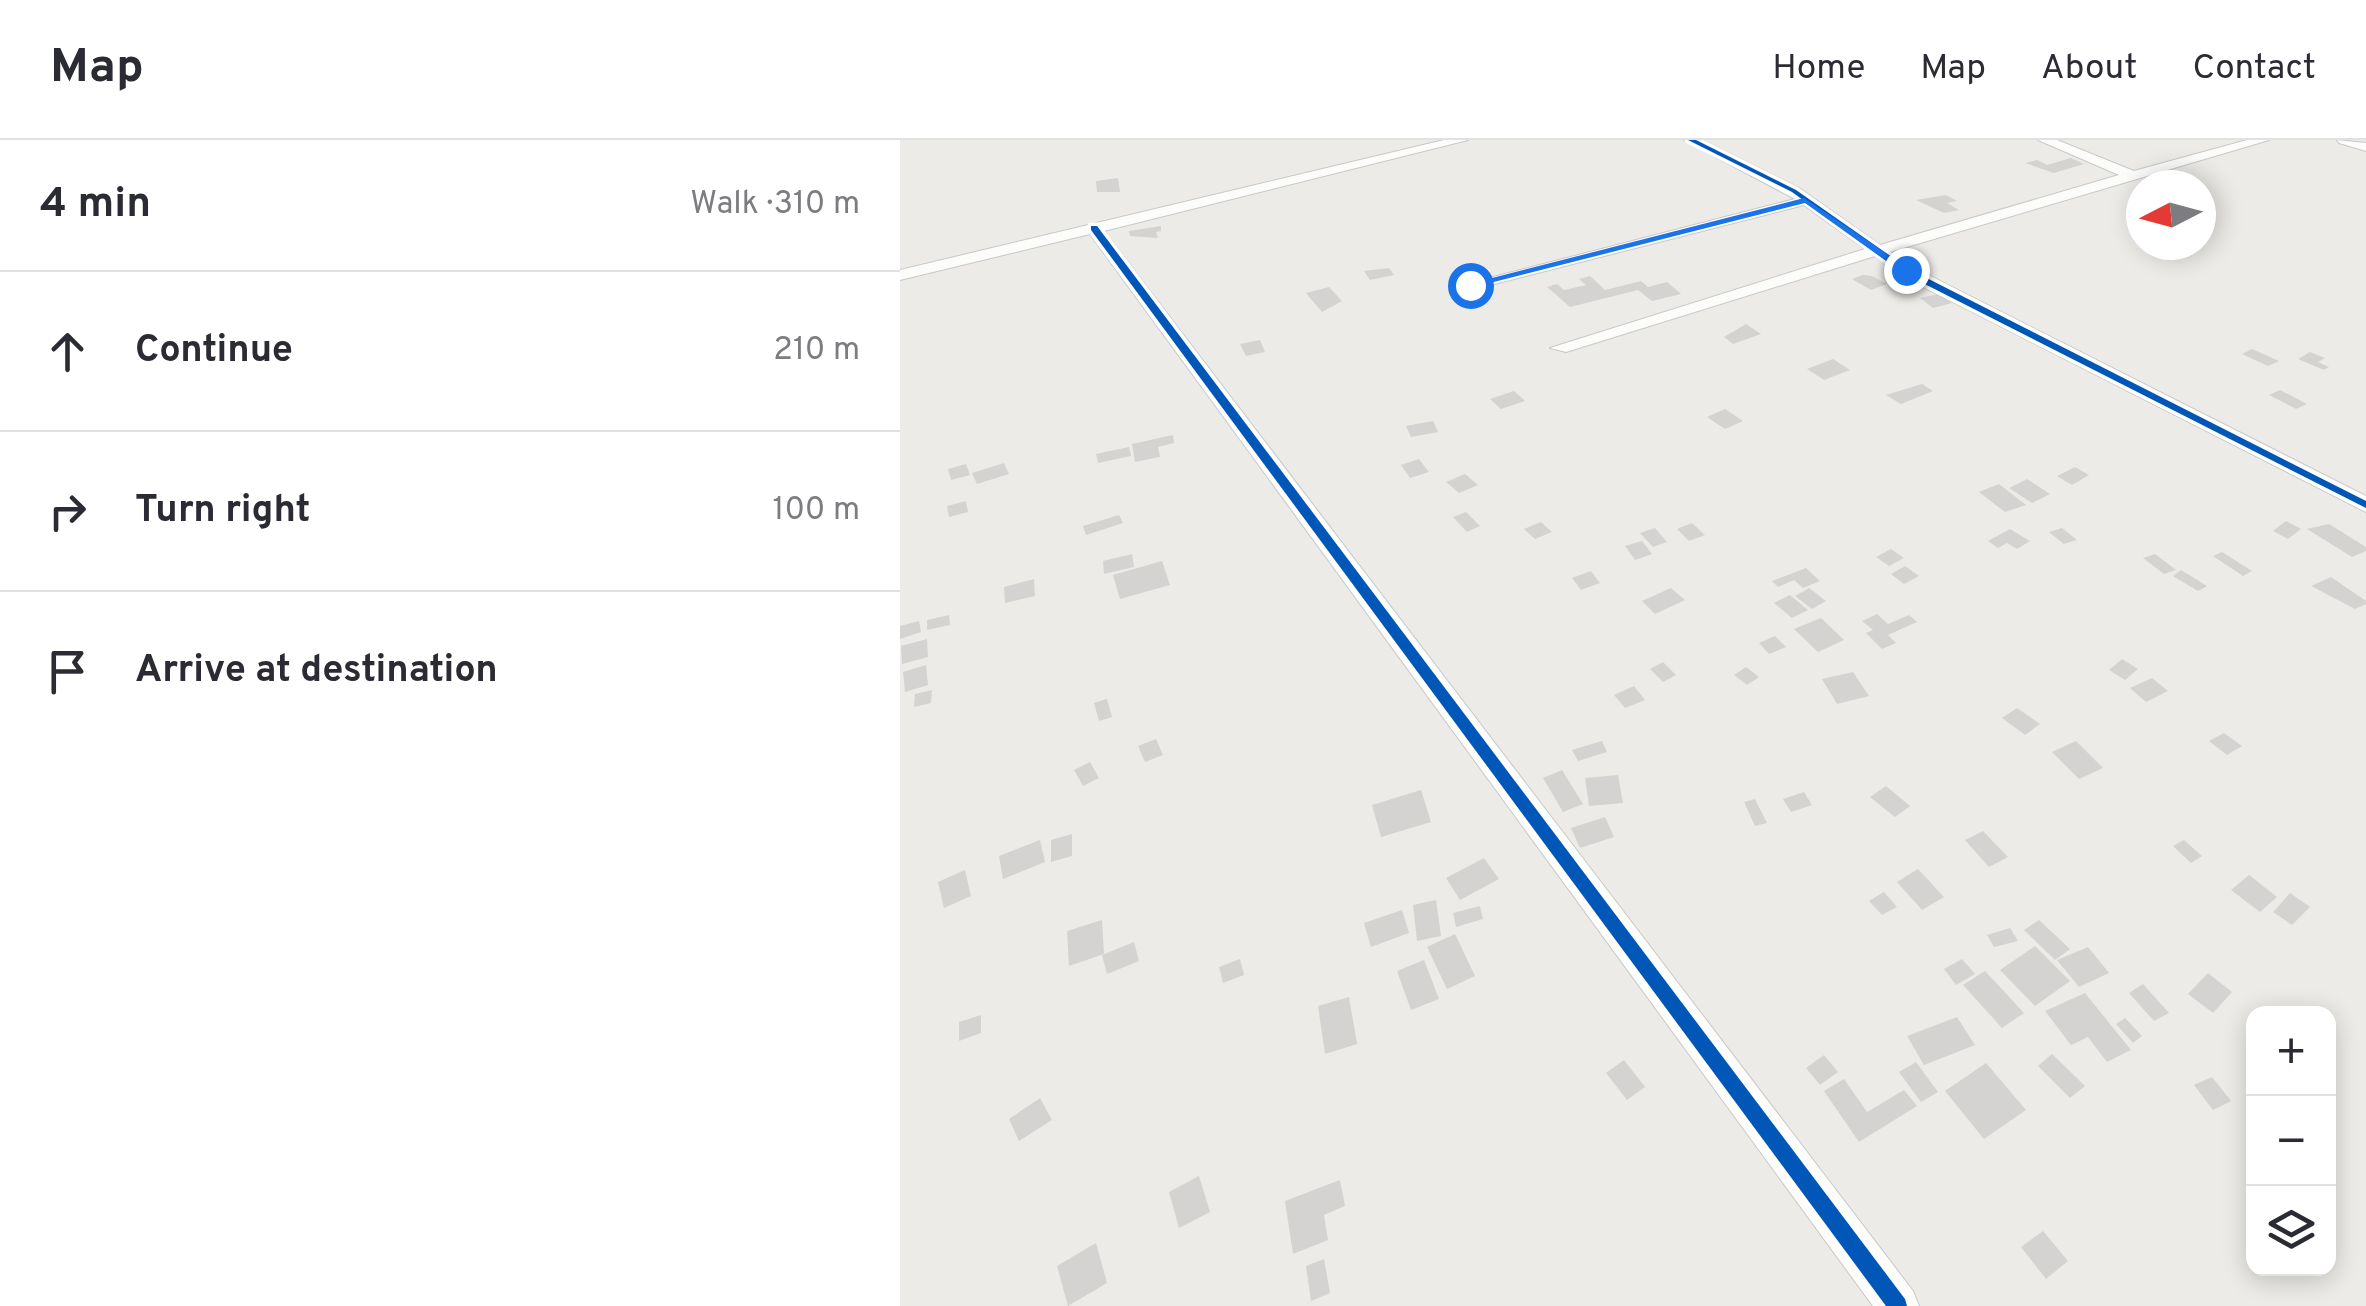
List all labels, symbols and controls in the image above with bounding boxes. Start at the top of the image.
text: Map [50,39,144,99]
text: Home [1772,47,1865,91]
text: Map [1920,47,1986,91]
text: About [2041,47,2137,91]
text: Contact [2192,47,2316,91]
north arrow [2126,170,2216,260]
text: 4 min [40,179,151,232]
text: Walk · 310 m [690,185,860,225]
route end [1884,248,1930,294]
route start [1448,263,1494,309]
icon: ahead [40,324,95,379]
text: Continue [135,327,293,376]
text: 210 m [773,331,860,371]
icon: right [40,484,95,539]
text: Turn right [135,487,310,536]
text: 100 m [773,491,860,531]
icon: arrive [40,644,95,699]
text: Arrive at destination [135,647,498,696]
map controls [2246,1006,2336,1276]
button: + [2246,1006,2336,1096]
button: − [2246,1096,2336,1186]
button: layers [2246,1186,2336,1276]

